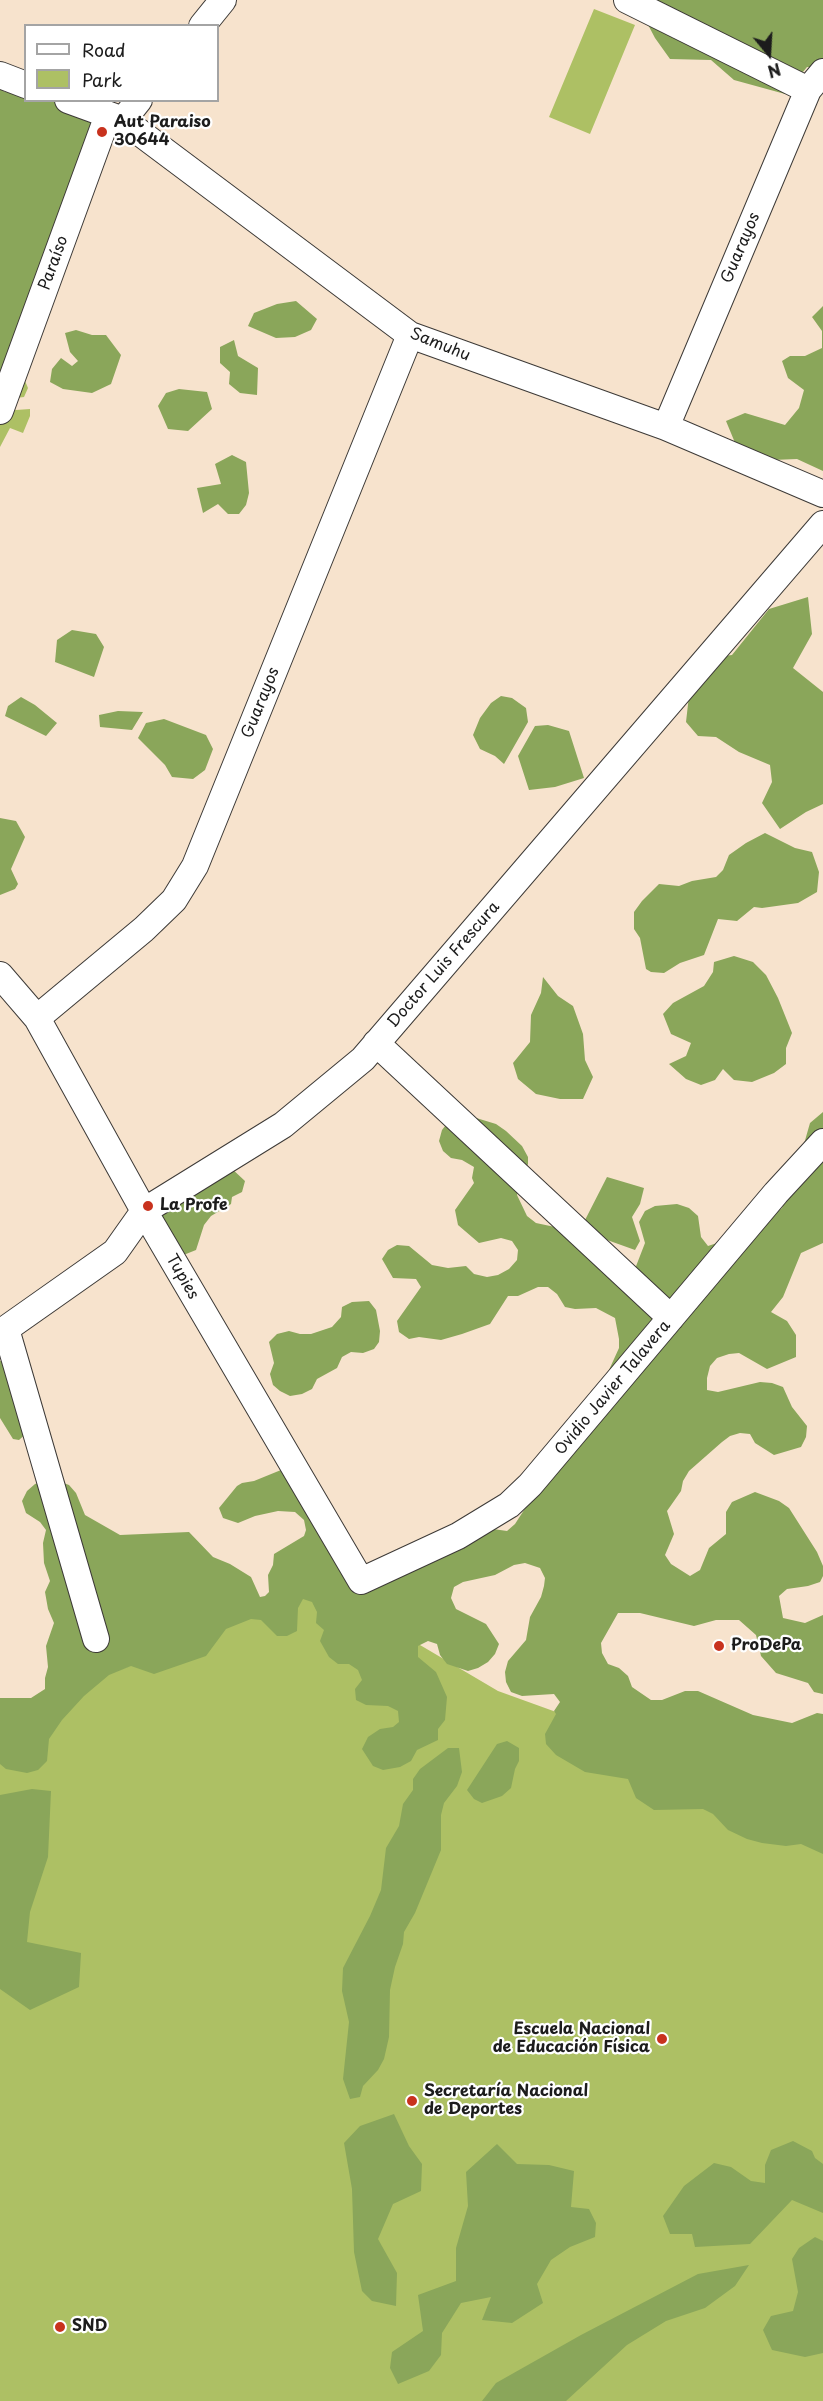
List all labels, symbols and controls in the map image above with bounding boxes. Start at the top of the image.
legend [24,24,219,102]
north arrow [739,24,799,84]
text: Road [82,36,126,63]
text: N [765,58,784,84]
text: Park [82,66,122,93]
place label: Aut Paraiso 30644 [114,113,211,151]
marker: Aut Paraiso 30644 [95,125,109,139]
street label: Guarayos [718,210,764,286]
street label: Paraíso [35,233,73,293]
street label: Samuhu [407,324,473,366]
street label: Guarayos [238,665,284,741]
street label: Doctor Luis Frescura [384,898,504,1032]
place label: La Profe [160,1196,228,1216]
marker: La Profe [141,1199,155,1213]
street label: Tupies [161,1251,203,1303]
street label: Ovidio Javier Talavera [551,1317,675,1459]
place label: ProDePa [731,1636,802,1656]
marker: ProDePa [712,1639,726,1653]
place label: Escuela Nacional de Educación Física [493,2020,650,2058]
marker: Escuela Nacional de Educación Física [655,2032,669,2046]
place label: Secretaría Nacional de Deportes [424,2082,588,2120]
marker: Secretaría Nacional de Deportes [405,2094,419,2108]
place label: SND [72,2317,107,2337]
marker: SND [53,2320,67,2334]

